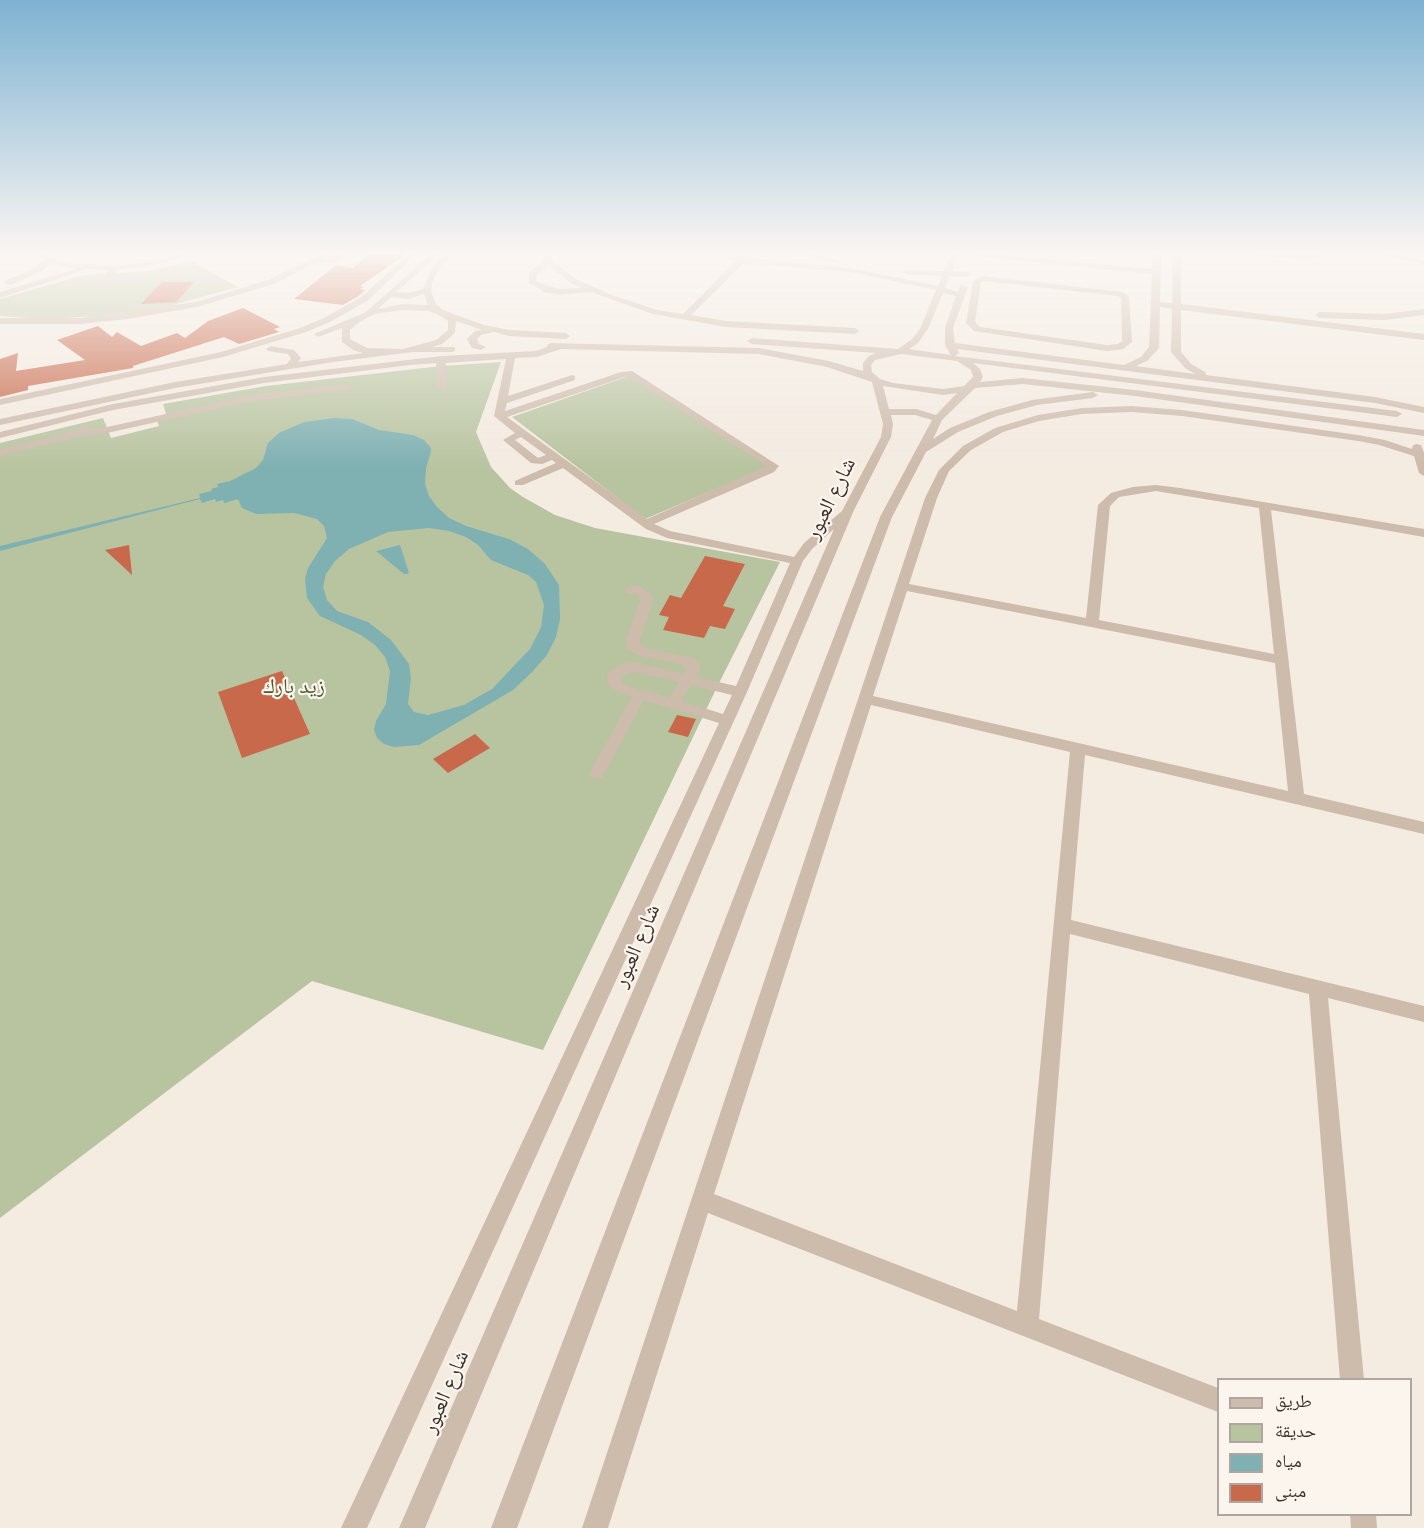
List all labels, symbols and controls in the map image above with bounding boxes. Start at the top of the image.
street label: شارع العبور [800,454,862,544]
park label: زيد بارك [263,674,325,700]
street label: شارع العبور [608,901,666,991]
street label: شارع العبور [417,1347,475,1437]
legend [1217,1378,1412,1516]
text: طريق [1275,1390,1312,1412]
text: حديقة [1275,1420,1316,1442]
text: مياه [1275,1450,1302,1472]
text: مبنى [1275,1480,1306,1502]

